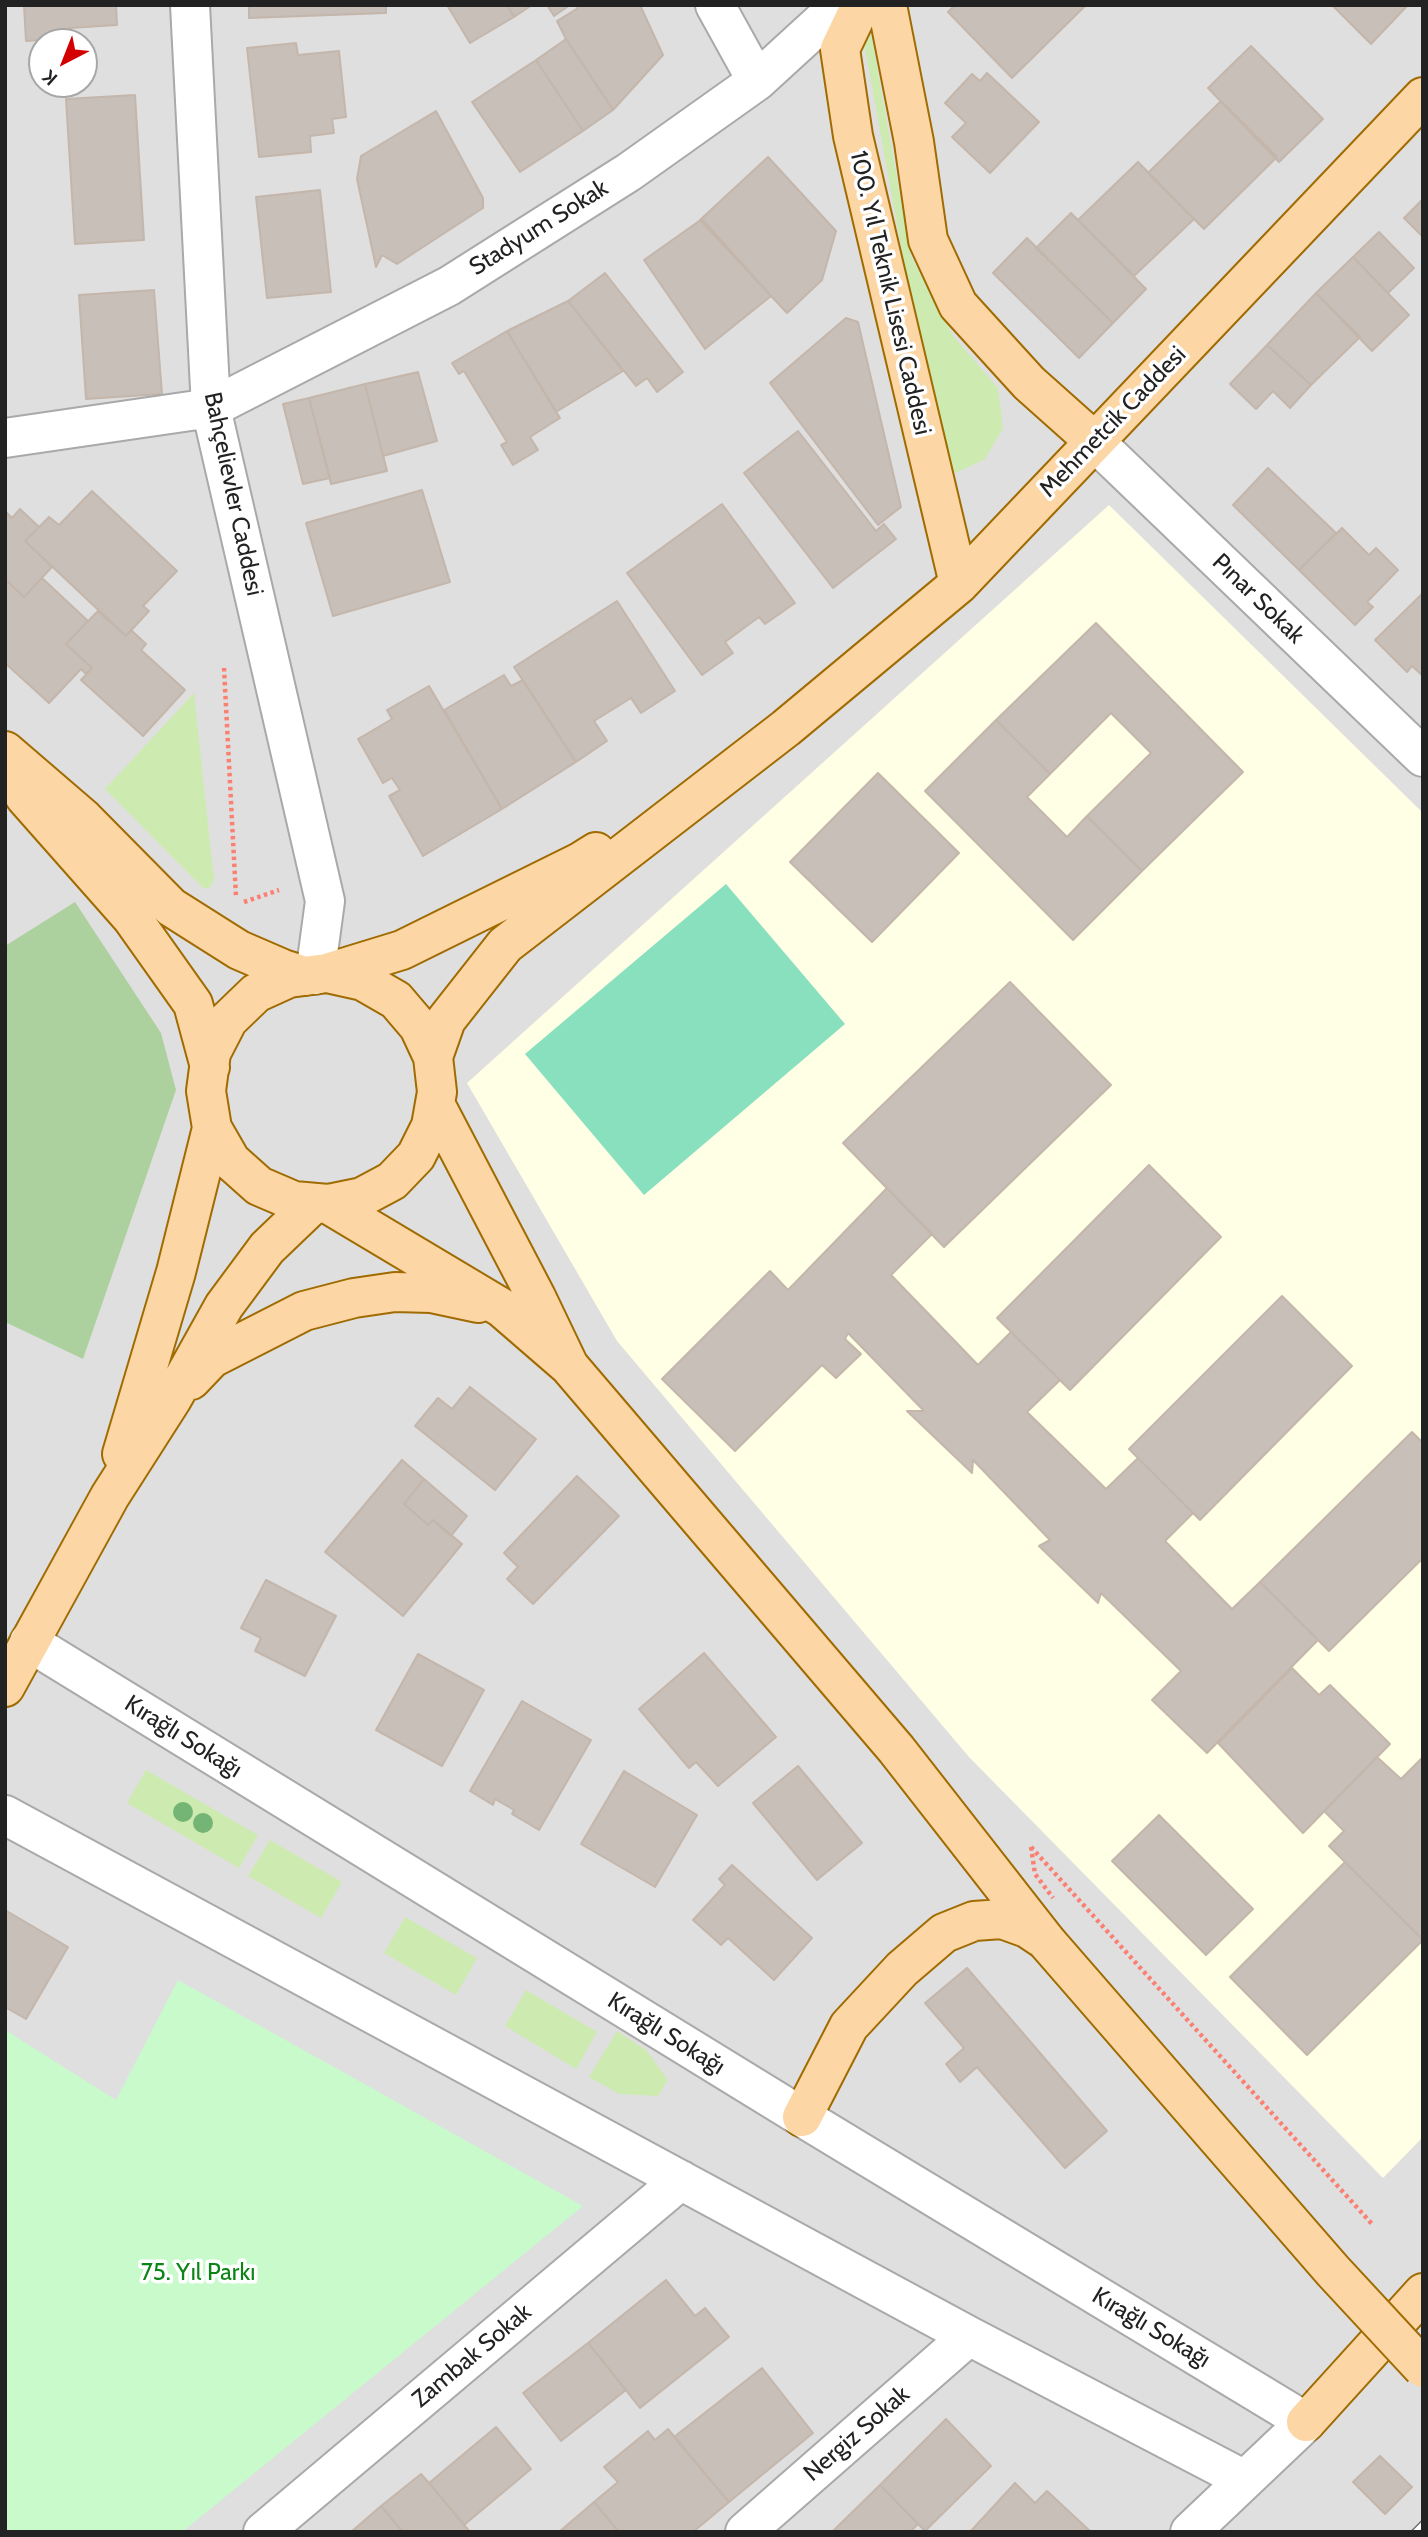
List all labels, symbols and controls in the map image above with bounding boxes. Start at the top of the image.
north arrow [28,28,98,98]
text: K [38,65,62,90]
street label: 100. Yıl Teknik Lisesi Caddesi [843,148,937,438]
street label: Stadyum Sokak [464,174,614,282]
street label: Mehmetcik Caddesi [1034,341,1192,503]
street label: Bahçelievler Caddesi [197,389,269,599]
street label: Pınar Sokak [1206,548,1310,650]
street label: Kırağlı Sokağı [119,1690,247,1784]
street label: Kırağlı Sokağı [602,1987,730,2081]
park label: 75. Yıl Parkı [141,2259,255,2287]
street label: Kırağlı Sokağı [1087,2281,1215,2375]
street label: Zambak Sokak [407,2298,537,2414]
street label: Nergiz Sokak [798,2380,916,2488]

